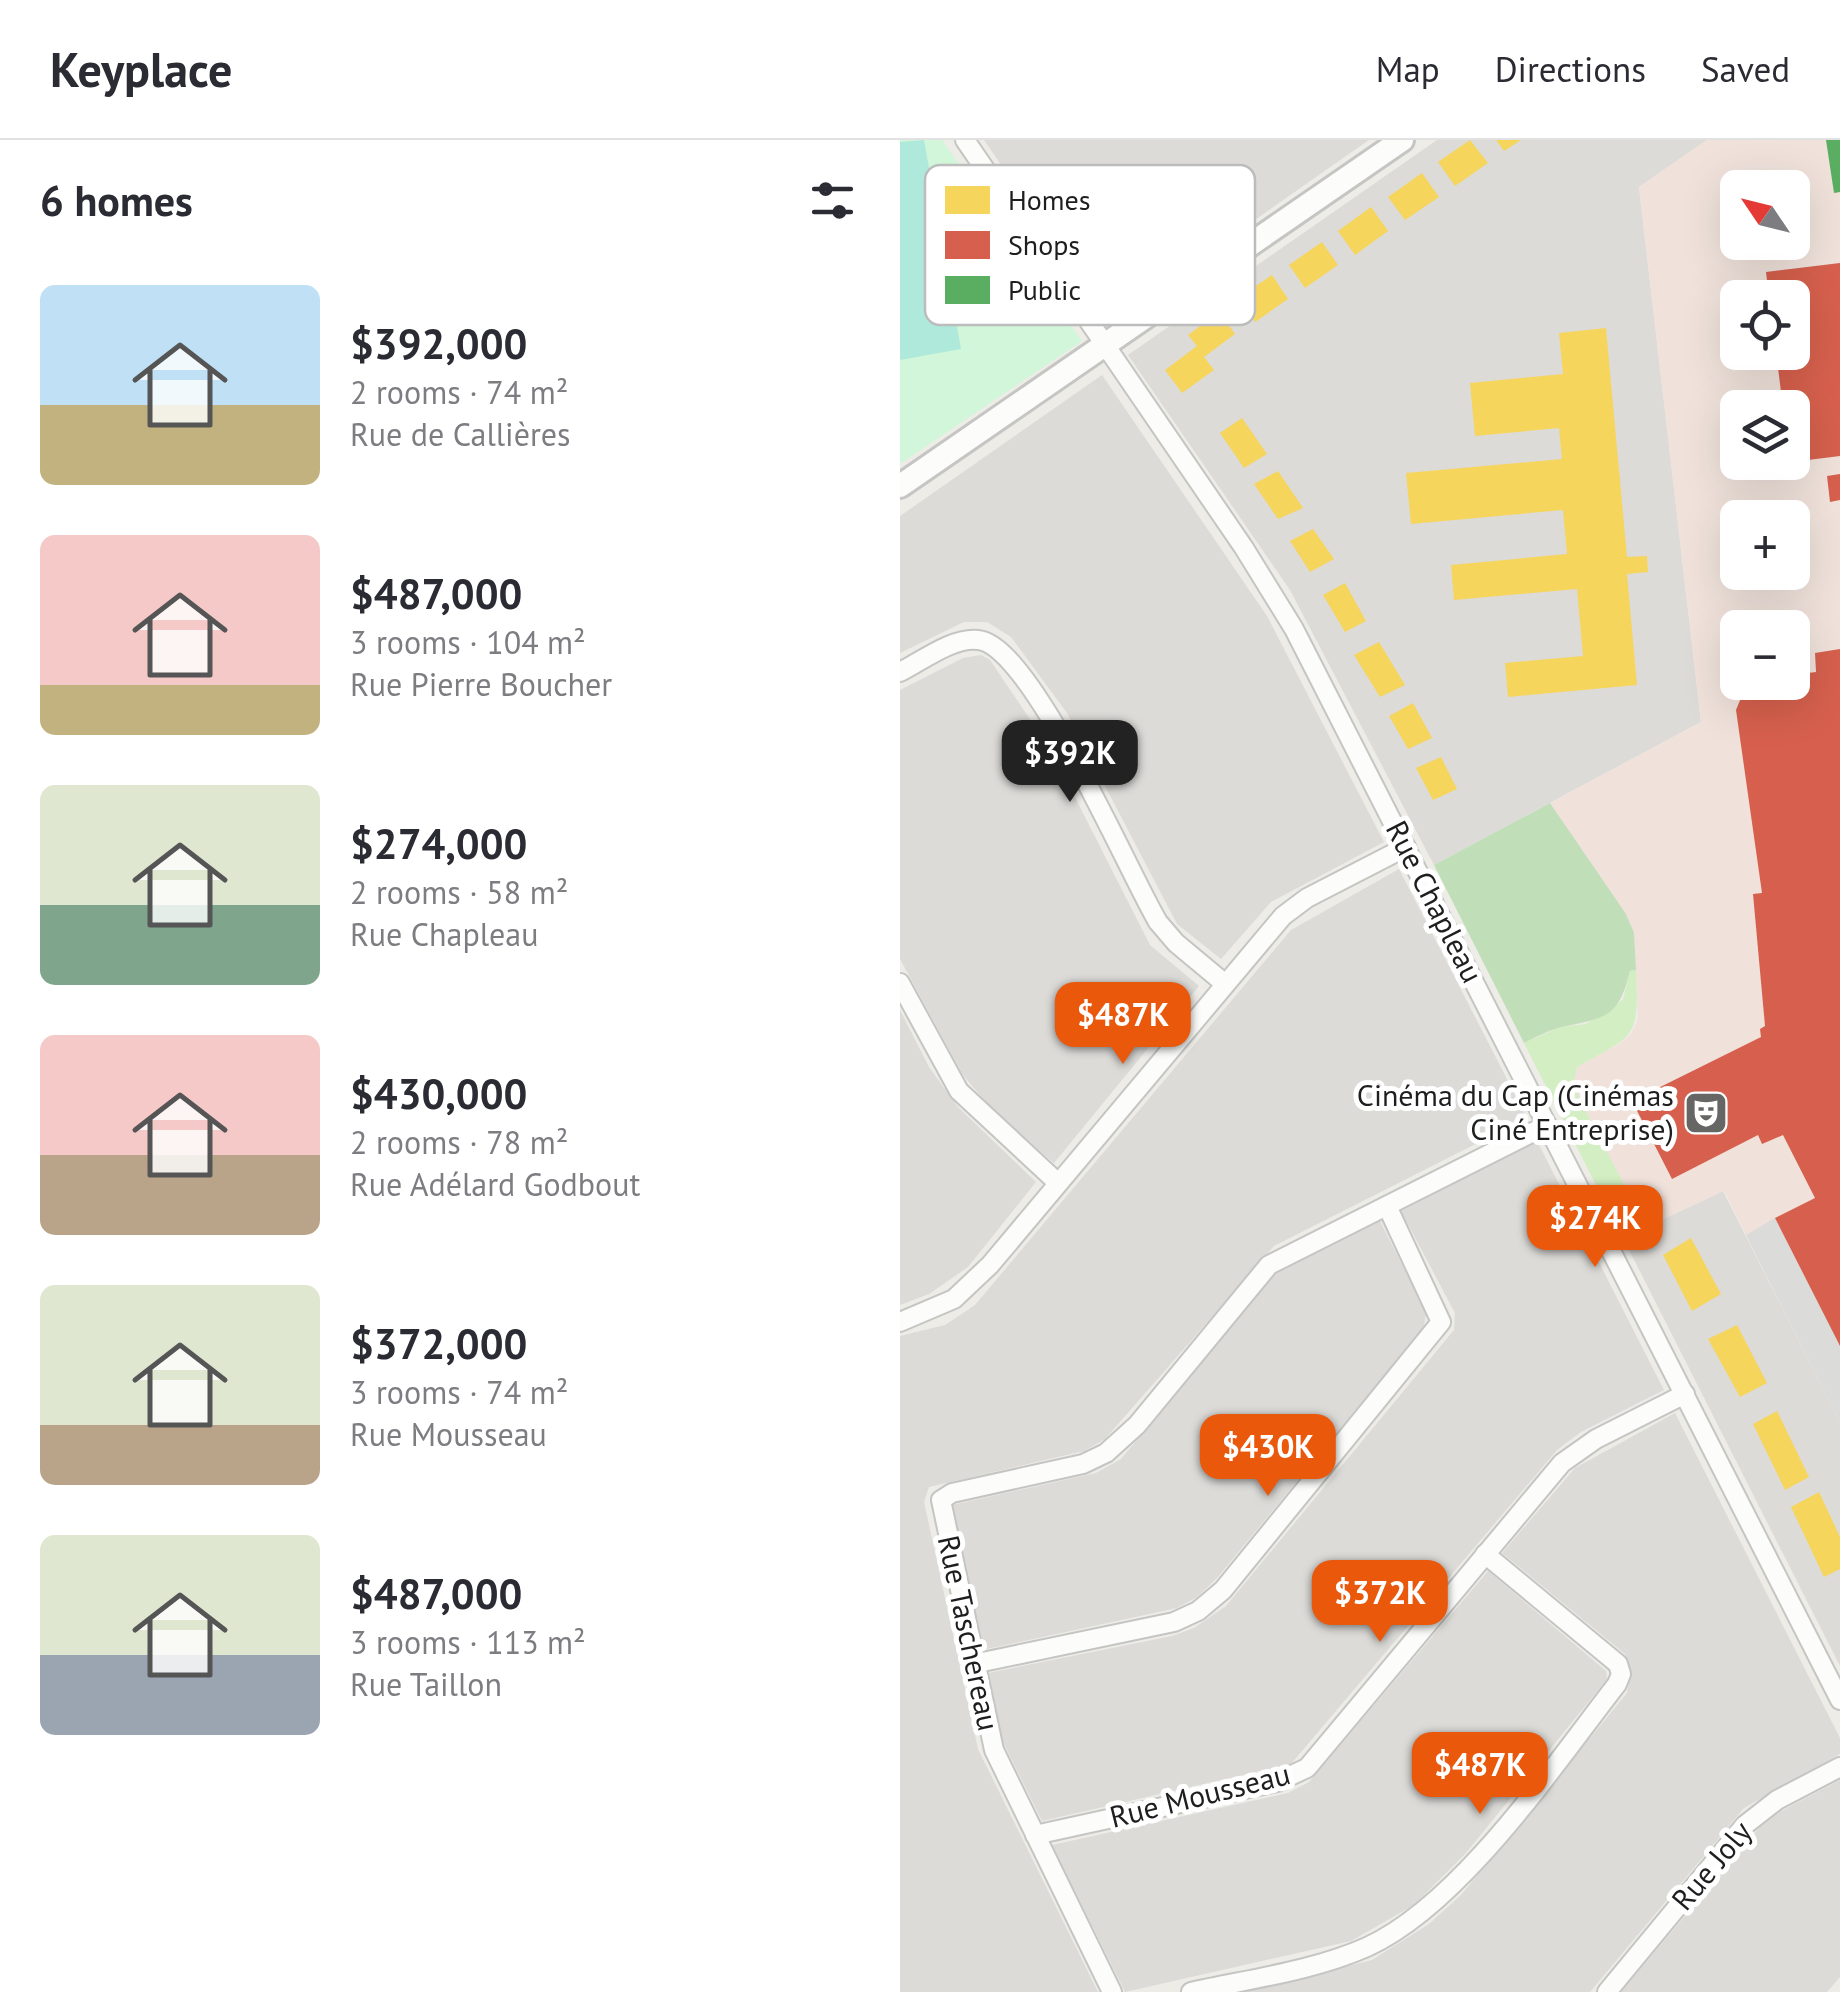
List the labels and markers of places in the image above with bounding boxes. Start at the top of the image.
pin: $392K [1000,720,1140,805]
pin: $487K [1053,982,1193,1067]
place label: Cinéma du Cap (Cinémas Ciné Entreprise) [1357,1075,1674,1148]
theatre icon: Cinéma du Cap (Cinémas Ciné Entreprise) [1683,1090,1729,1136]
pin: $274K [1525,1185,1665,1270]
pin: $430K [1198,1414,1338,1499]
pin: $372K [1310,1560,1450,1645]
pin: $487K [1410,1732,1550,1817]

